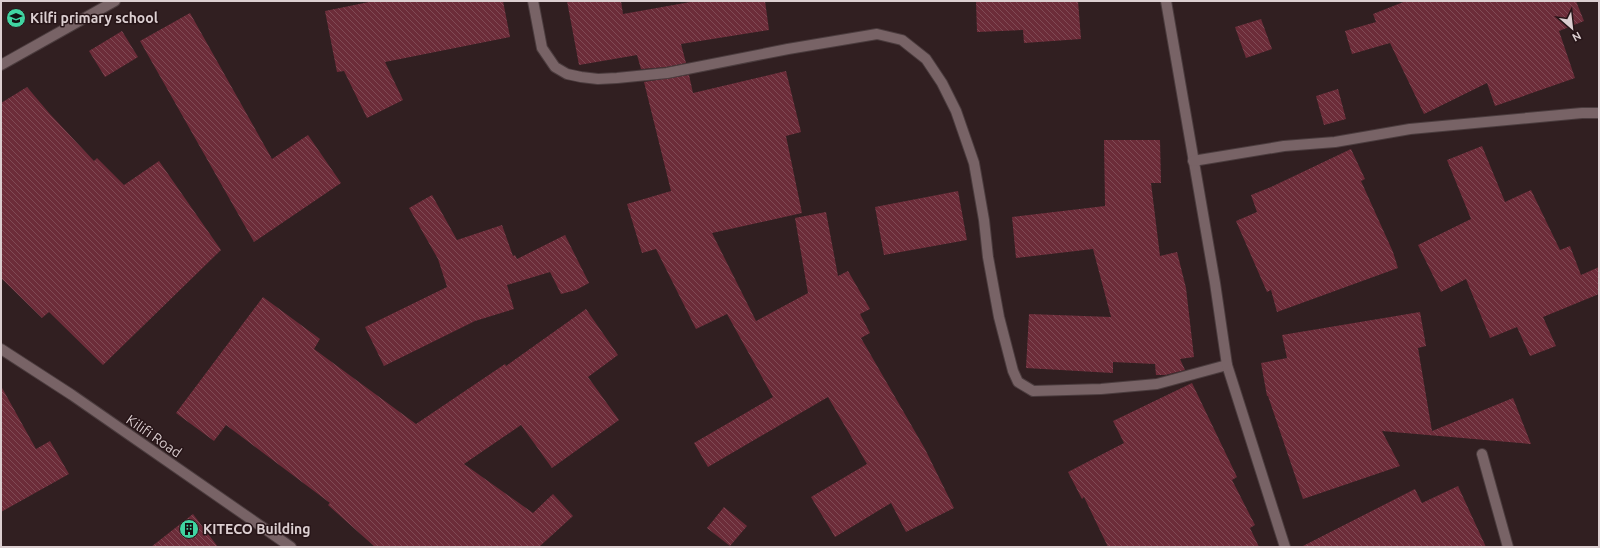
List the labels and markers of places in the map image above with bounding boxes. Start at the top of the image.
school or university icon: Kilfi primary school [5,7,27,29]
place label: Kilfi primary school [30,10,158,26]
building icon: KITECO Building [178,518,200,540]
place label: KITECO Building [203,521,311,537]

